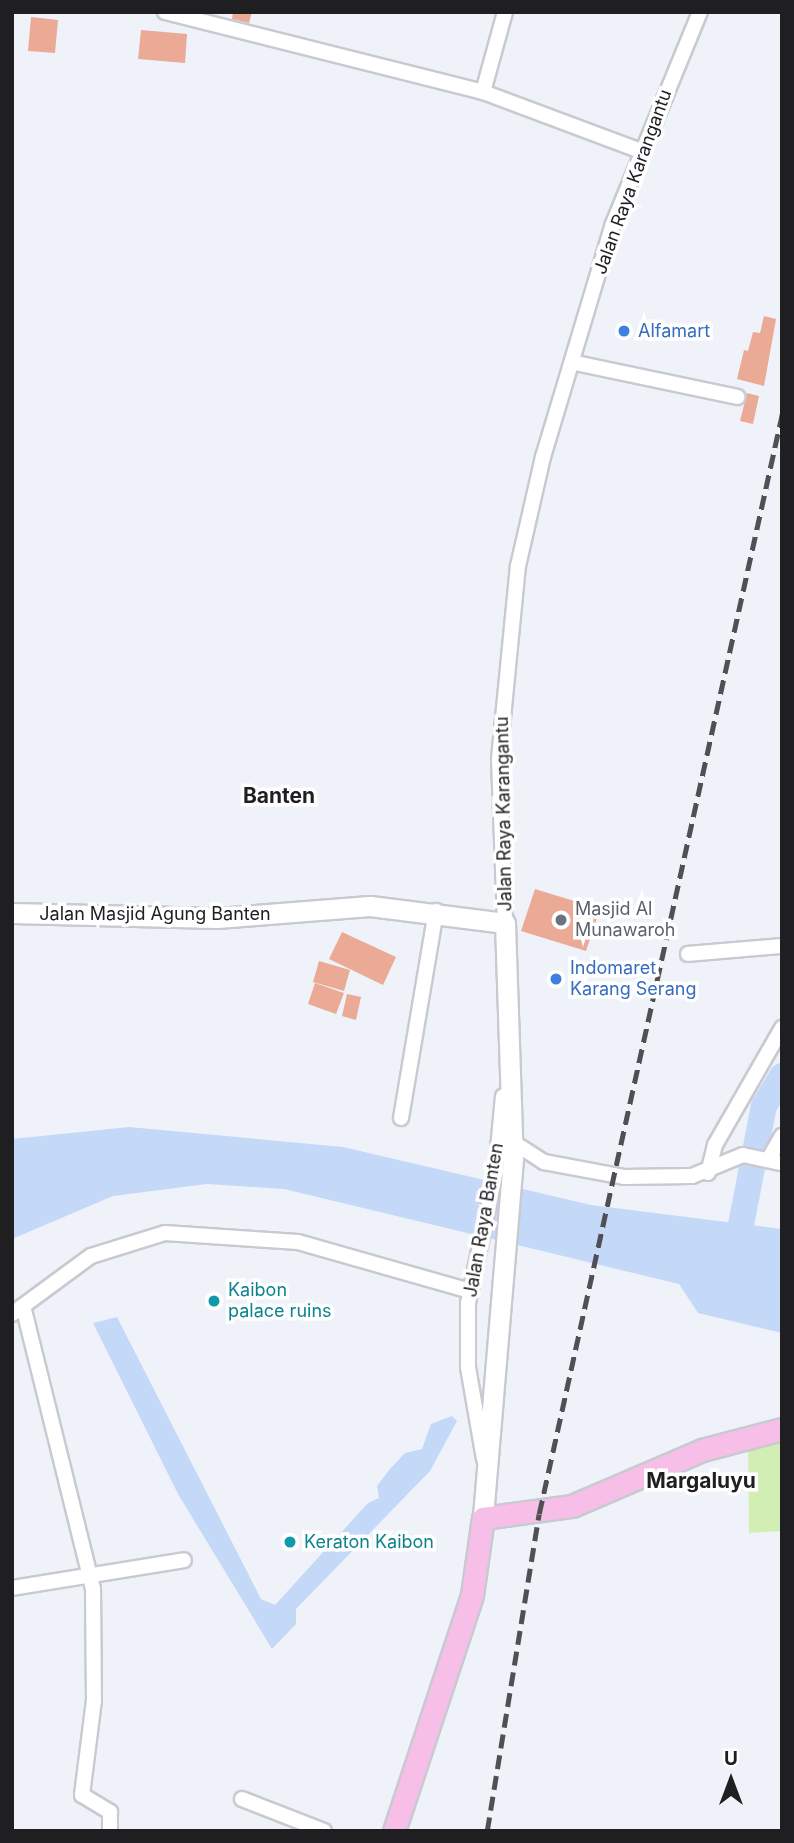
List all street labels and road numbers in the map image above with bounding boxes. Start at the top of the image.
street label: Jalan Raya Karangantu [589,87,677,277]
street label: Jalan Raya Karangantu [491,716,517,912]
street label: Jalan Masjid Agung Banten [39,903,271,925]
street label: Jalan Raya Banten [460,1141,508,1299]

